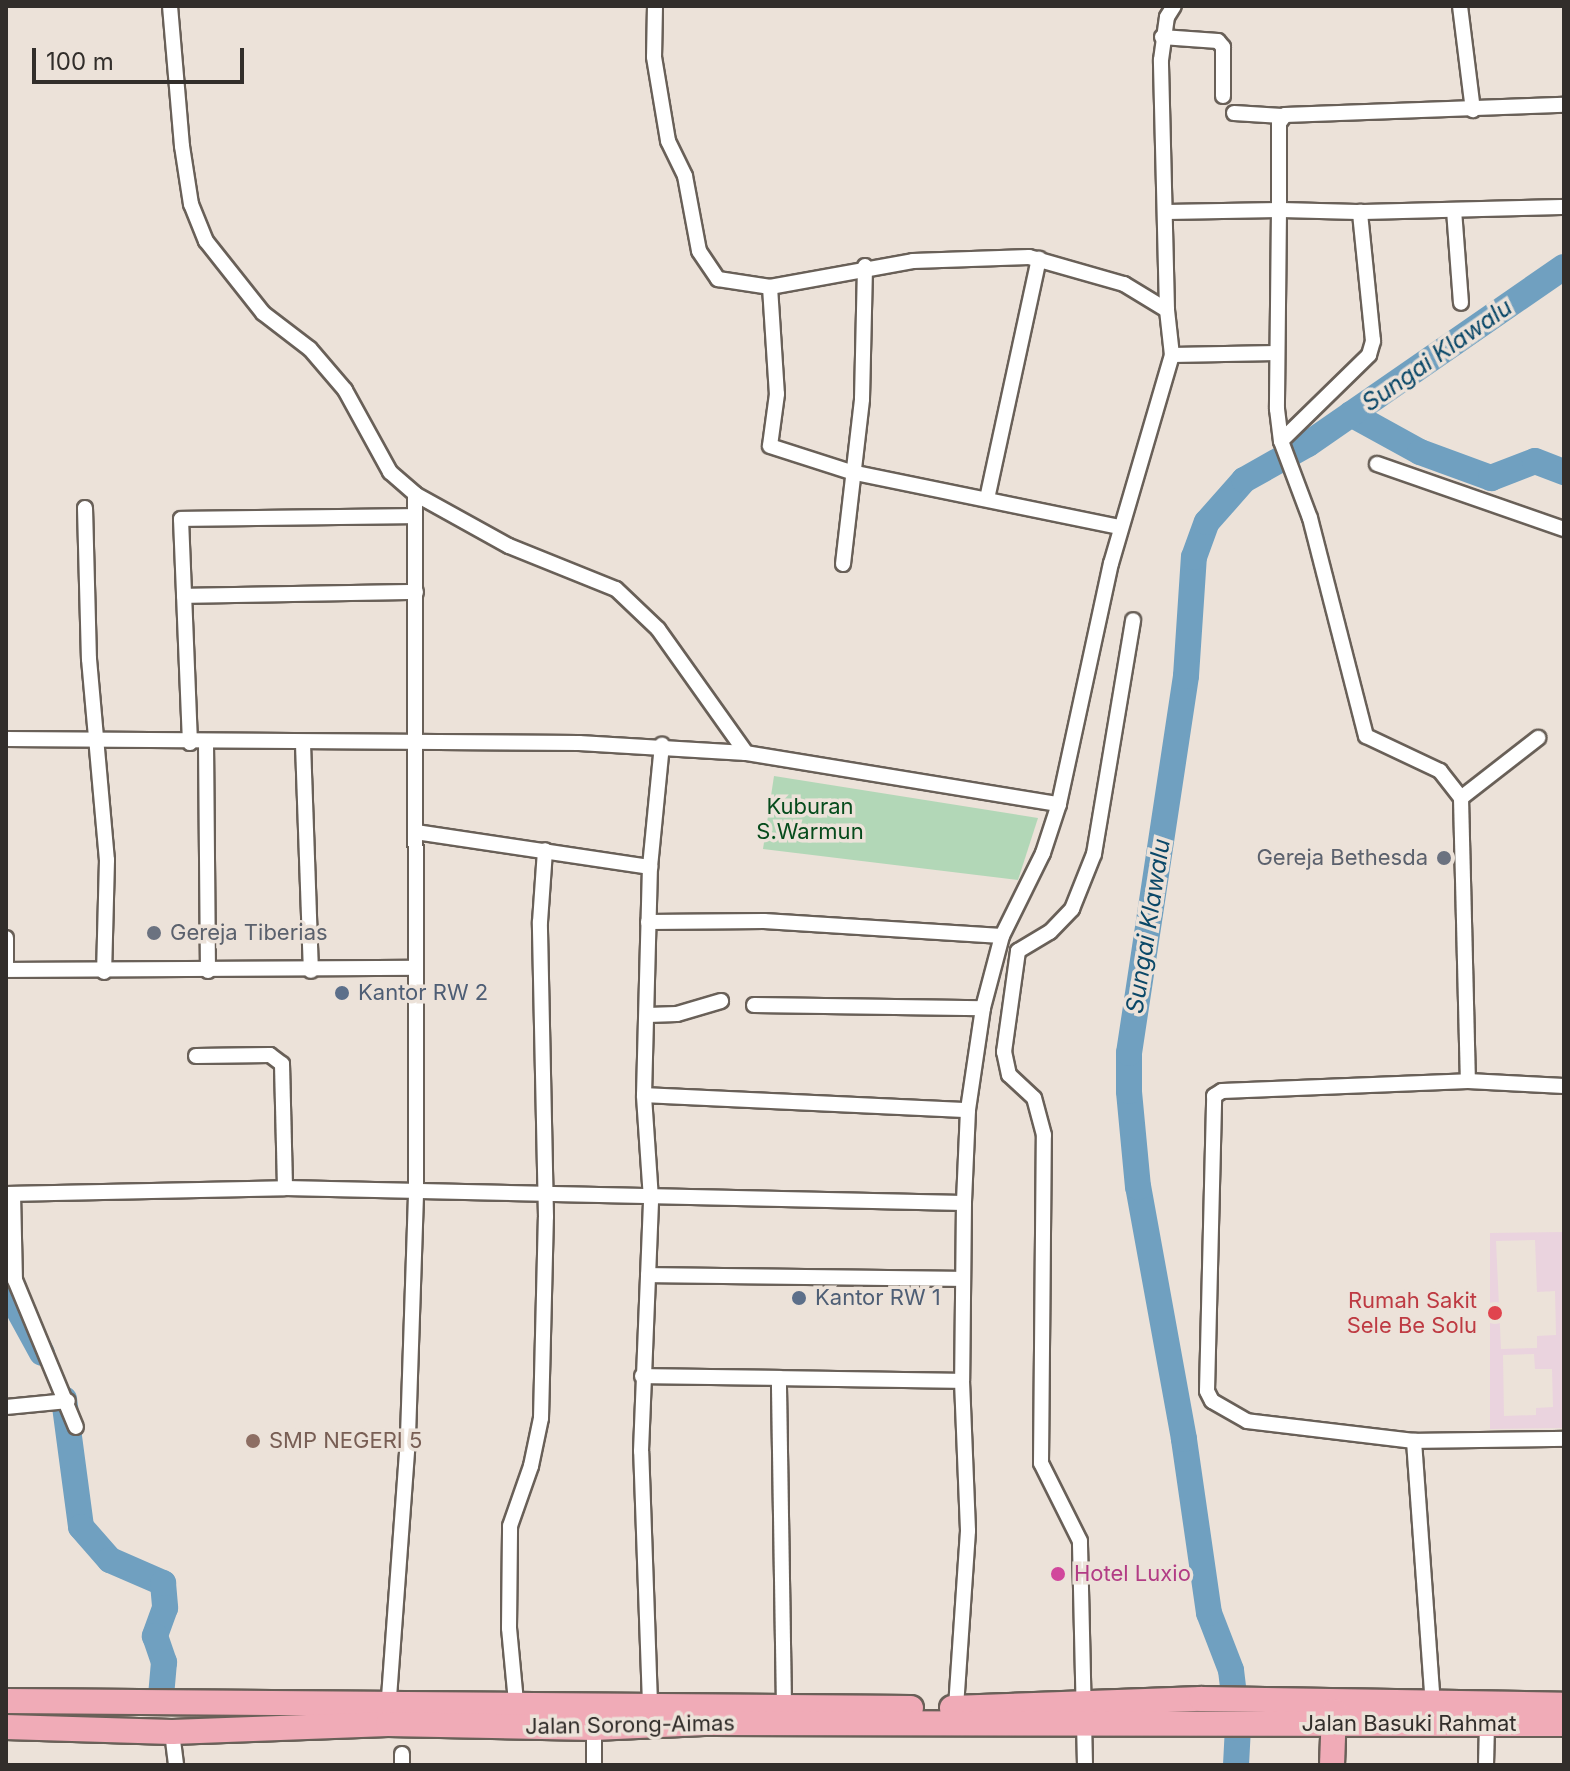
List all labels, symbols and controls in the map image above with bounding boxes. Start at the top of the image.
scale bar [36,32,248,82]
text: 100 m [46,47,114,76]
water label: Sungai Klawalu [1356,293,1518,417]
park label: Kuburan S.Warmun [756,793,864,844]
water label: Sungai Klawalu [1120,837,1176,1015]
place label: Gereja Bethesda [1256,845,1428,871]
marker: Gereja Bethesda [1435,849,1453,867]
place label: Gereja Tiberias [170,920,328,946]
marker: Gereja Tiberias [145,924,163,942]
place label: Kantor RW 2 [358,980,488,1006]
marker: Kantor RW 2 [333,984,351,1002]
place label: Kantor RW 1 [815,1285,941,1311]
place label: Rumah Sakit Sele Be Solu [1347,1287,1477,1338]
marker: Kantor RW 1 [790,1289,808,1307]
marker: Rumah Sakit Sele Be Solu [1484,1302,1506,1324]
place label: SMP NEGERI 5 [269,1428,422,1454]
marker: SMP NEGERI 5 [244,1432,262,1450]
place label: Hotel Luxio [1074,1561,1191,1587]
marker: Hotel Luxio [1049,1565,1067,1583]
street label: Jalan Sorong-Aimas [525,1710,735,1740]
street label: Jalan Basuki Rahmat [1302,1711,1516,1737]

